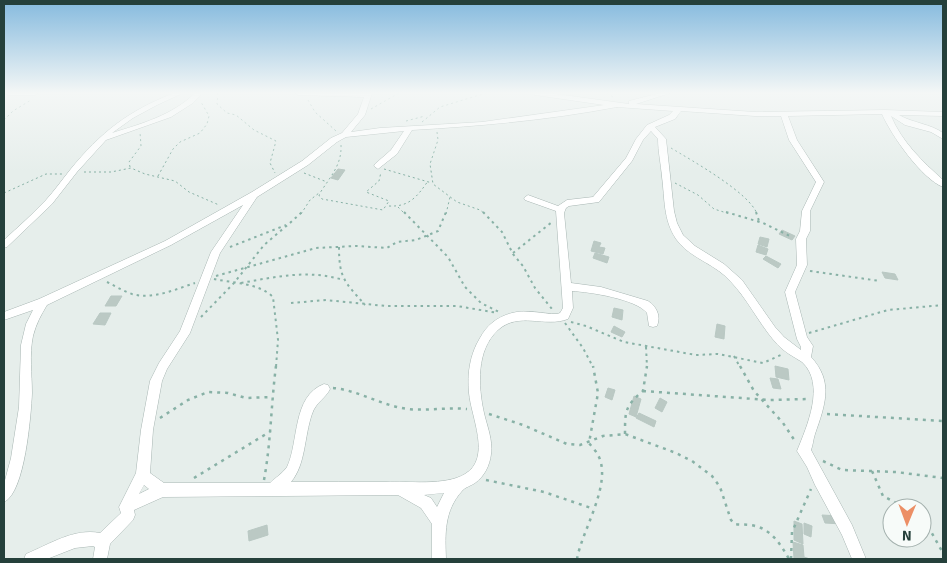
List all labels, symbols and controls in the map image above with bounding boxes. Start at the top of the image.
north arrow [882,498,932,548]
text: N [902,527,912,544]

